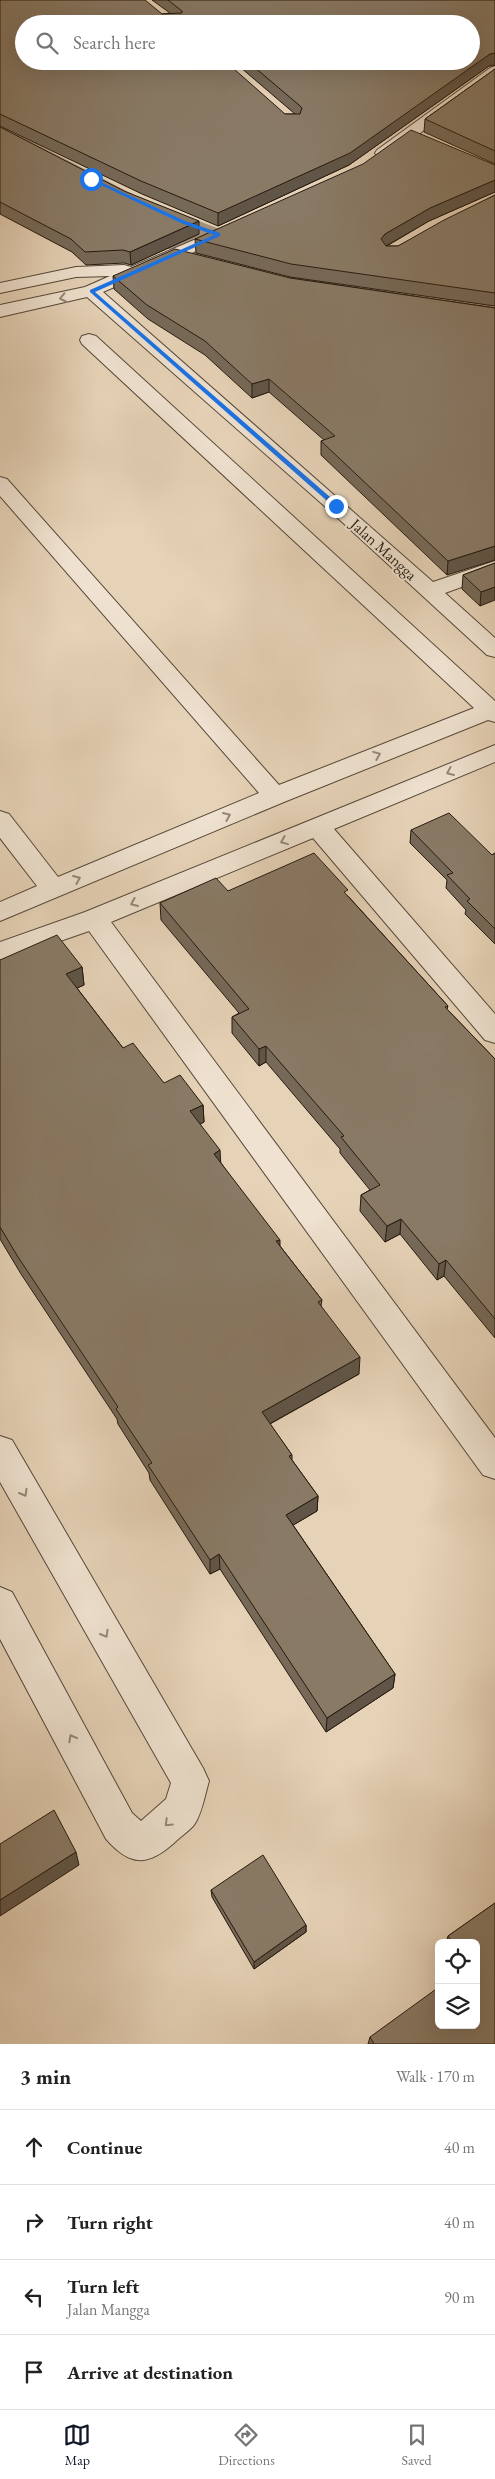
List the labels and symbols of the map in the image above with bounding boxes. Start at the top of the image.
route start [80,168,103,191]
one-way arrow [58,292,67,302]
route end [325,495,348,518]
street label: Jalan Mangga [344,512,422,585]
one-way arrow [372,751,381,761]
one-way arrow [446,765,455,776]
one-way arrow [222,812,231,823]
one-way arrow [280,834,289,845]
one-way arrow [72,874,81,885]
one-way arrow [130,897,138,907]
one-way arrow [18,1487,28,1496]
one-way arrow [99,1628,109,1637]
one-way arrow [68,1734,78,1743]
one-way arrow [165,1817,174,1826]

